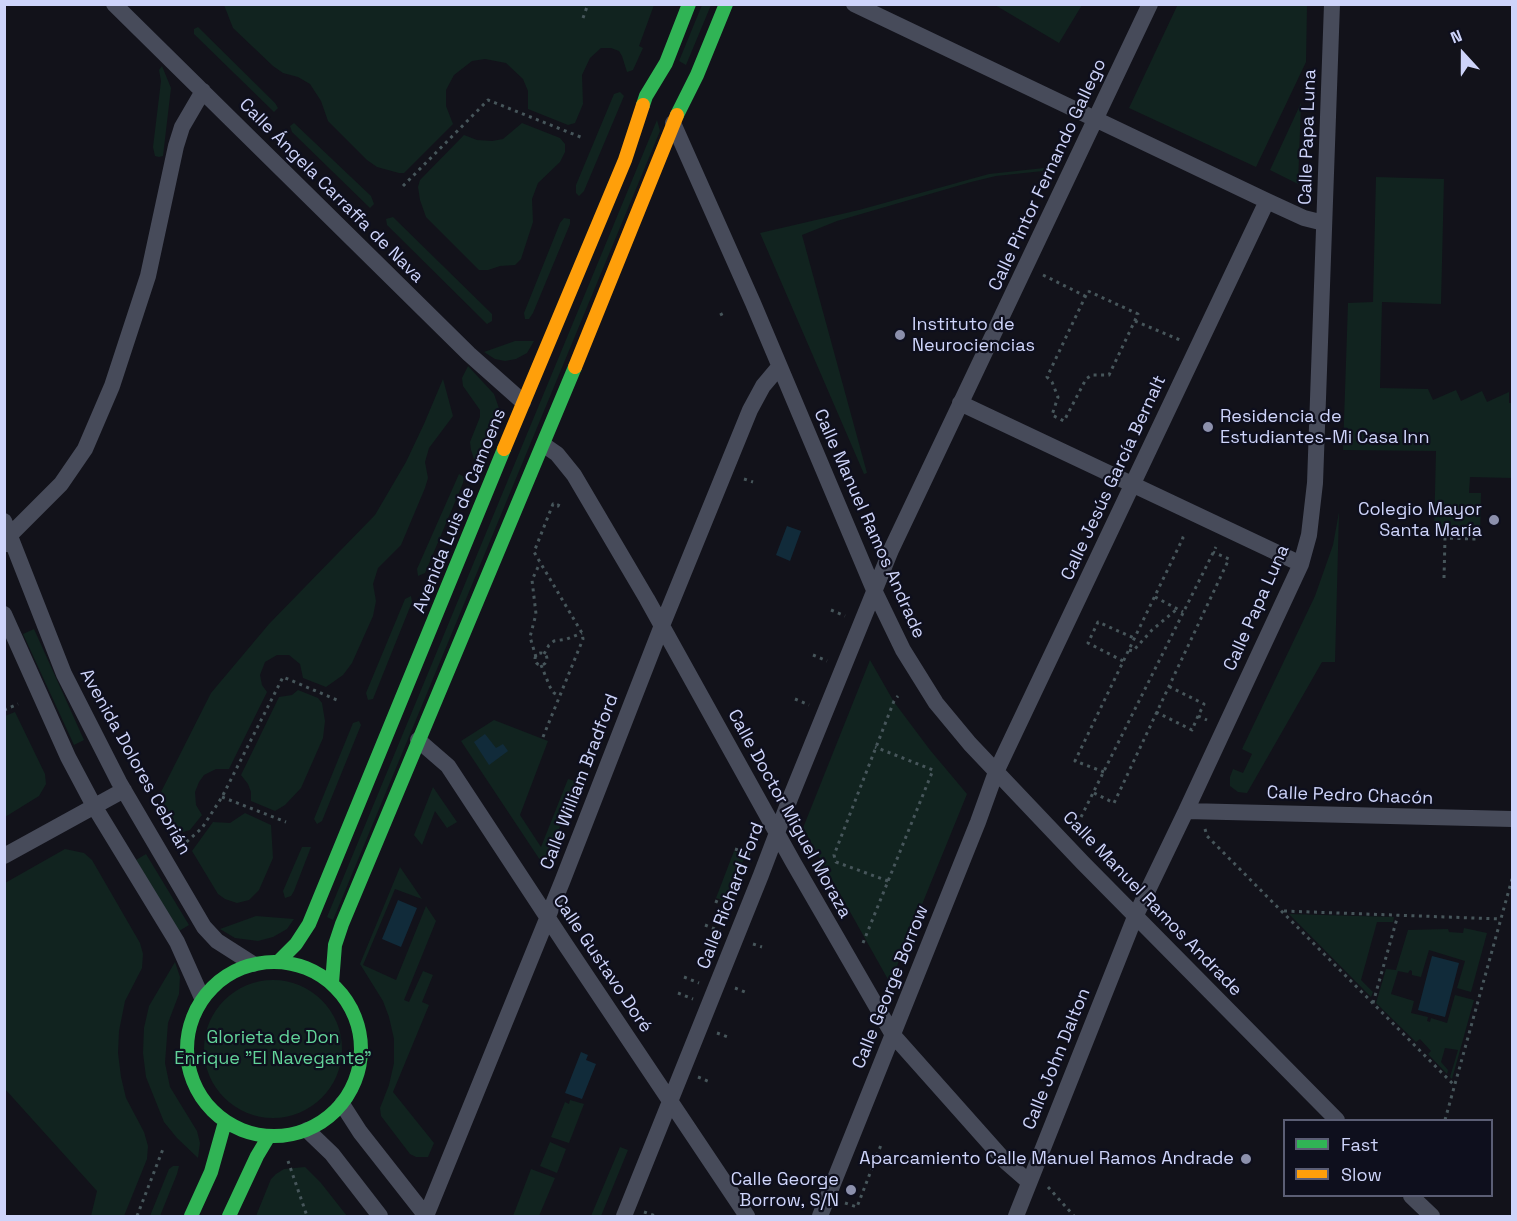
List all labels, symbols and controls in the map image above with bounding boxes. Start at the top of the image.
north arrow [1433,24,1493,84]
text: N [1448,25,1465,48]
street label: Calle Pintor Fernando Gallego [985,55,1111,295]
street label: Calle Papa Luna [1295,69,1321,205]
street label: Calle Ángela Carraffa de Nava [234,94,428,288]
place label: Instituto de Neurociencias [912,314,1035,356]
marker: Instituto de Neurociencias [893,328,907,342]
street label: Calle Jesús García Bernalt [1057,372,1171,584]
street label: Avenida Luis de Camoens [409,405,511,617]
street label: Calle Manuel Ramos Andrade [809,406,929,642]
place label: Residencia de Estudiantes-Mi Casa Inn [1220,406,1429,448]
marker: Residencia de Estudiantes-Mi Casa Inn [1201,420,1215,434]
place label: Colegio Mayor Santa María [1358,499,1482,542]
marker: Colegio Mayor Santa María [1487,513,1501,527]
street label: Calle Papa Luna [1220,542,1294,674]
street label: Avenida Dolores Cebrián [75,665,195,859]
street label: Calle William Bradford [536,691,624,873]
street label: Calle Doctor Miguel Moraza [722,706,856,922]
street label: Calle Pedro Chacón [1266,782,1434,810]
street label: Calle Manuel Ramos Andrade [1058,807,1246,1001]
street label: Calle Richard Ford [693,820,769,972]
street label: Calle Gustavo Doré [548,891,656,1037]
street label: Calle George Borrow [848,902,934,1072]
street label: Calle John Dalton [1019,985,1095,1133]
park label: Glorieta de Don Enrique "El Navegante" [174,1027,372,1070]
legend [1283,1119,1493,1197]
text: Fast [1341,1133,1378,1156]
place label: Aparcamiento Calle Manuel Ramos Andrade [859,1148,1234,1170]
marker: Aparcamiento Calle Manuel Ramos Andrade [1239,1152,1253,1166]
text: Slow [1341,1163,1382,1186]
place label: Calle George Borrow, S/N [731,1169,839,1212]
marker: Calle George Borrow, S/N [844,1183,858,1197]

